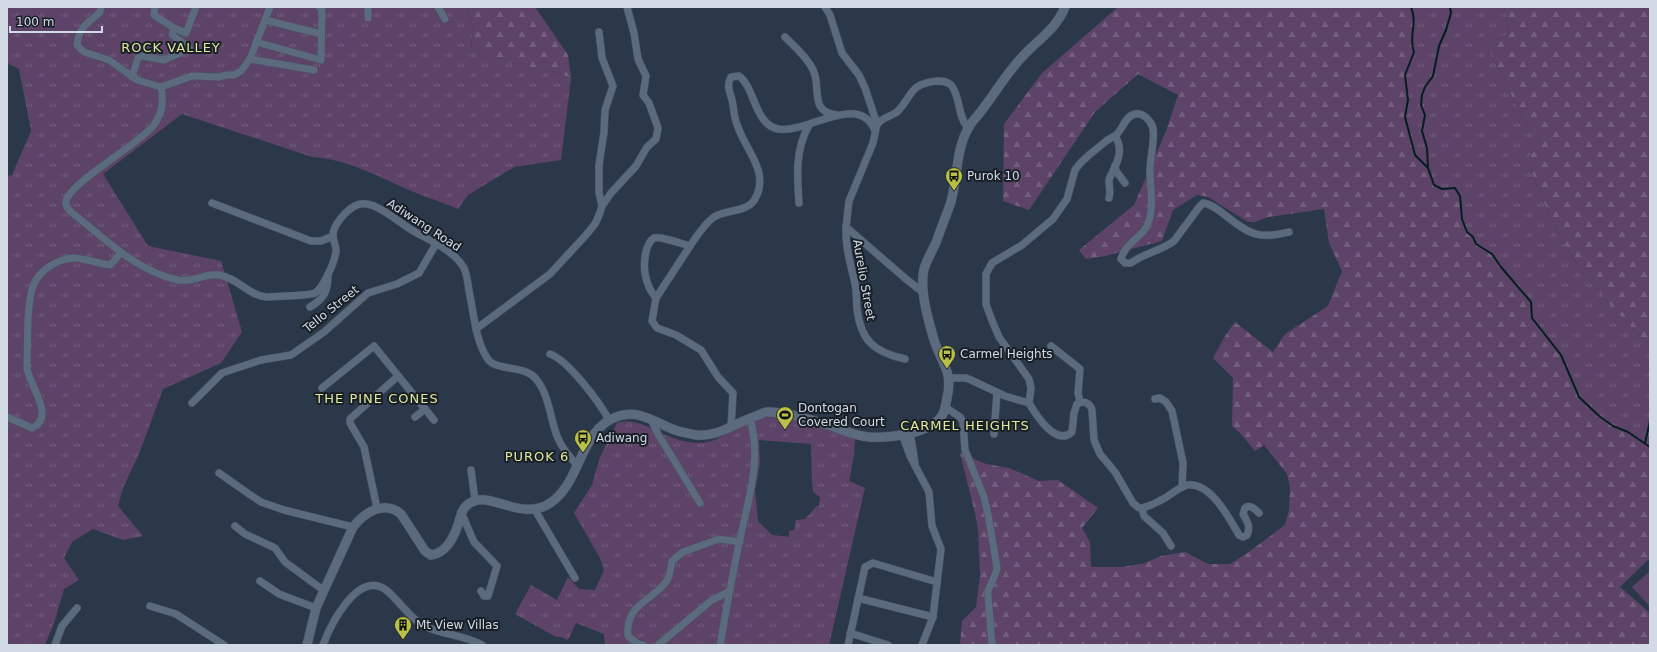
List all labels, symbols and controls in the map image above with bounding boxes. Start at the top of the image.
scale bar [10,8,102,34]
text: 100 m [16,15,54,29]
district label: ROCK VALLEY [121,40,221,55]
bus stop icon: Purok 10 [944,166,964,191]
place label: Purok 10 [967,169,1020,183]
street label: Adiwang Road [384,196,464,254]
street label: Aurelio Street [850,238,878,322]
street label: Tello Street [300,282,362,336]
bus stop icon: Carmel Heights [937,344,957,369]
place label: Carmel Heights [960,347,1053,361]
district label: THE PINE CONES [314,391,439,406]
place label: Dontogan Covered Court [798,401,885,429]
sports icon: Dontogan Covered Court [775,405,795,430]
district label: CARMEL HEIGHTS [900,418,1030,433]
bus stop icon: Adiwang [573,428,593,453]
place label: Adiwang [596,431,647,445]
district label: PUROK 6 [505,449,569,464]
building icon: Mt View Villas [393,615,413,640]
place label: Mt View Villas [416,618,499,632]

